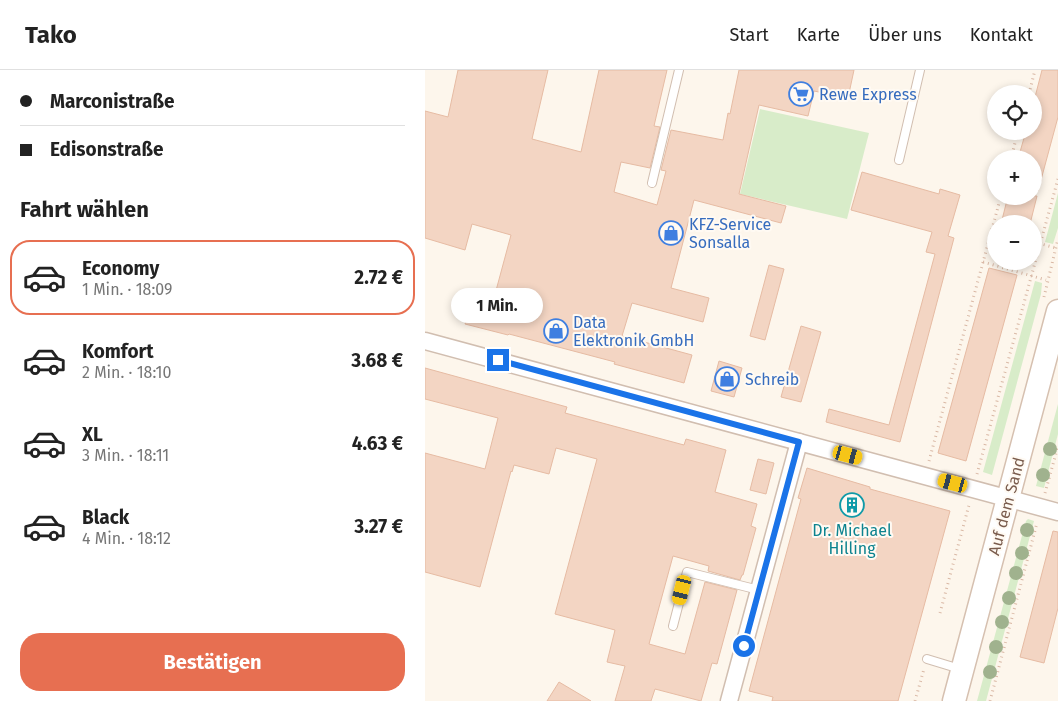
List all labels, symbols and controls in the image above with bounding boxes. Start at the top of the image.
text: Tako [25,21,77,49]
text: Start [729,24,769,46]
text: Karte [797,24,840,46]
text: Über uns [868,24,942,46]
text: Kontakt [970,24,1033,46]
supermarket icon: Rewe Express [788,81,814,107]
place label: Rewe Express [819,85,917,104]
map controls [987,85,1042,270]
button: locate [987,85,1042,140]
text: Marconistraße [50,90,174,113]
text: Edisonstraße [50,138,164,161]
button: + [987,150,1042,205]
text: Fahrt wählen [20,196,149,223]
place label: KFZ-Service Sonsalla [689,215,771,252]
button: − [987,215,1042,270]
shop icon: KFZ-Service Sonsalla [658,220,684,246]
icon: car [22,255,67,300]
text: Economy [82,257,159,280]
text: 2.72 € [354,266,403,289]
text: 1 Min. · 18:09 [82,280,172,299]
callout: 1 Min. [452,288,544,322]
text: 1 Min. [476,296,518,315]
place label: Data Elektronik GmbH [573,313,694,350]
shop icon: Data Elektronik GmbH [543,318,569,344]
icon: car [22,338,67,383]
text: Komfort [82,340,153,363]
text: 3.68 € [351,349,403,372]
route end [487,349,509,371]
text: 2 Min. · 18:10 [82,363,171,382]
shop icon: Schreib [714,366,740,392]
place label: Schreib [745,370,799,389]
icon: car [22,421,67,466]
text: XL [82,423,103,446]
text: 4.63 € [352,432,403,455]
car [831,444,864,466]
text: 3 Min. · 18:11 [82,446,169,465]
street label: Auf dem Sand [984,455,1029,557]
car [936,472,969,494]
building icon: Dr. Michael Hilling [839,492,865,518]
icon: car [22,504,67,549]
text: Black [82,506,129,529]
text: 3.27 € [354,515,403,538]
place label: Dr. Michael Hilling [812,521,892,558]
text: 4 Min. · 18:12 [82,529,171,548]
car [671,574,692,606]
button: Bestätigen [20,633,405,691]
route start [733,635,755,657]

